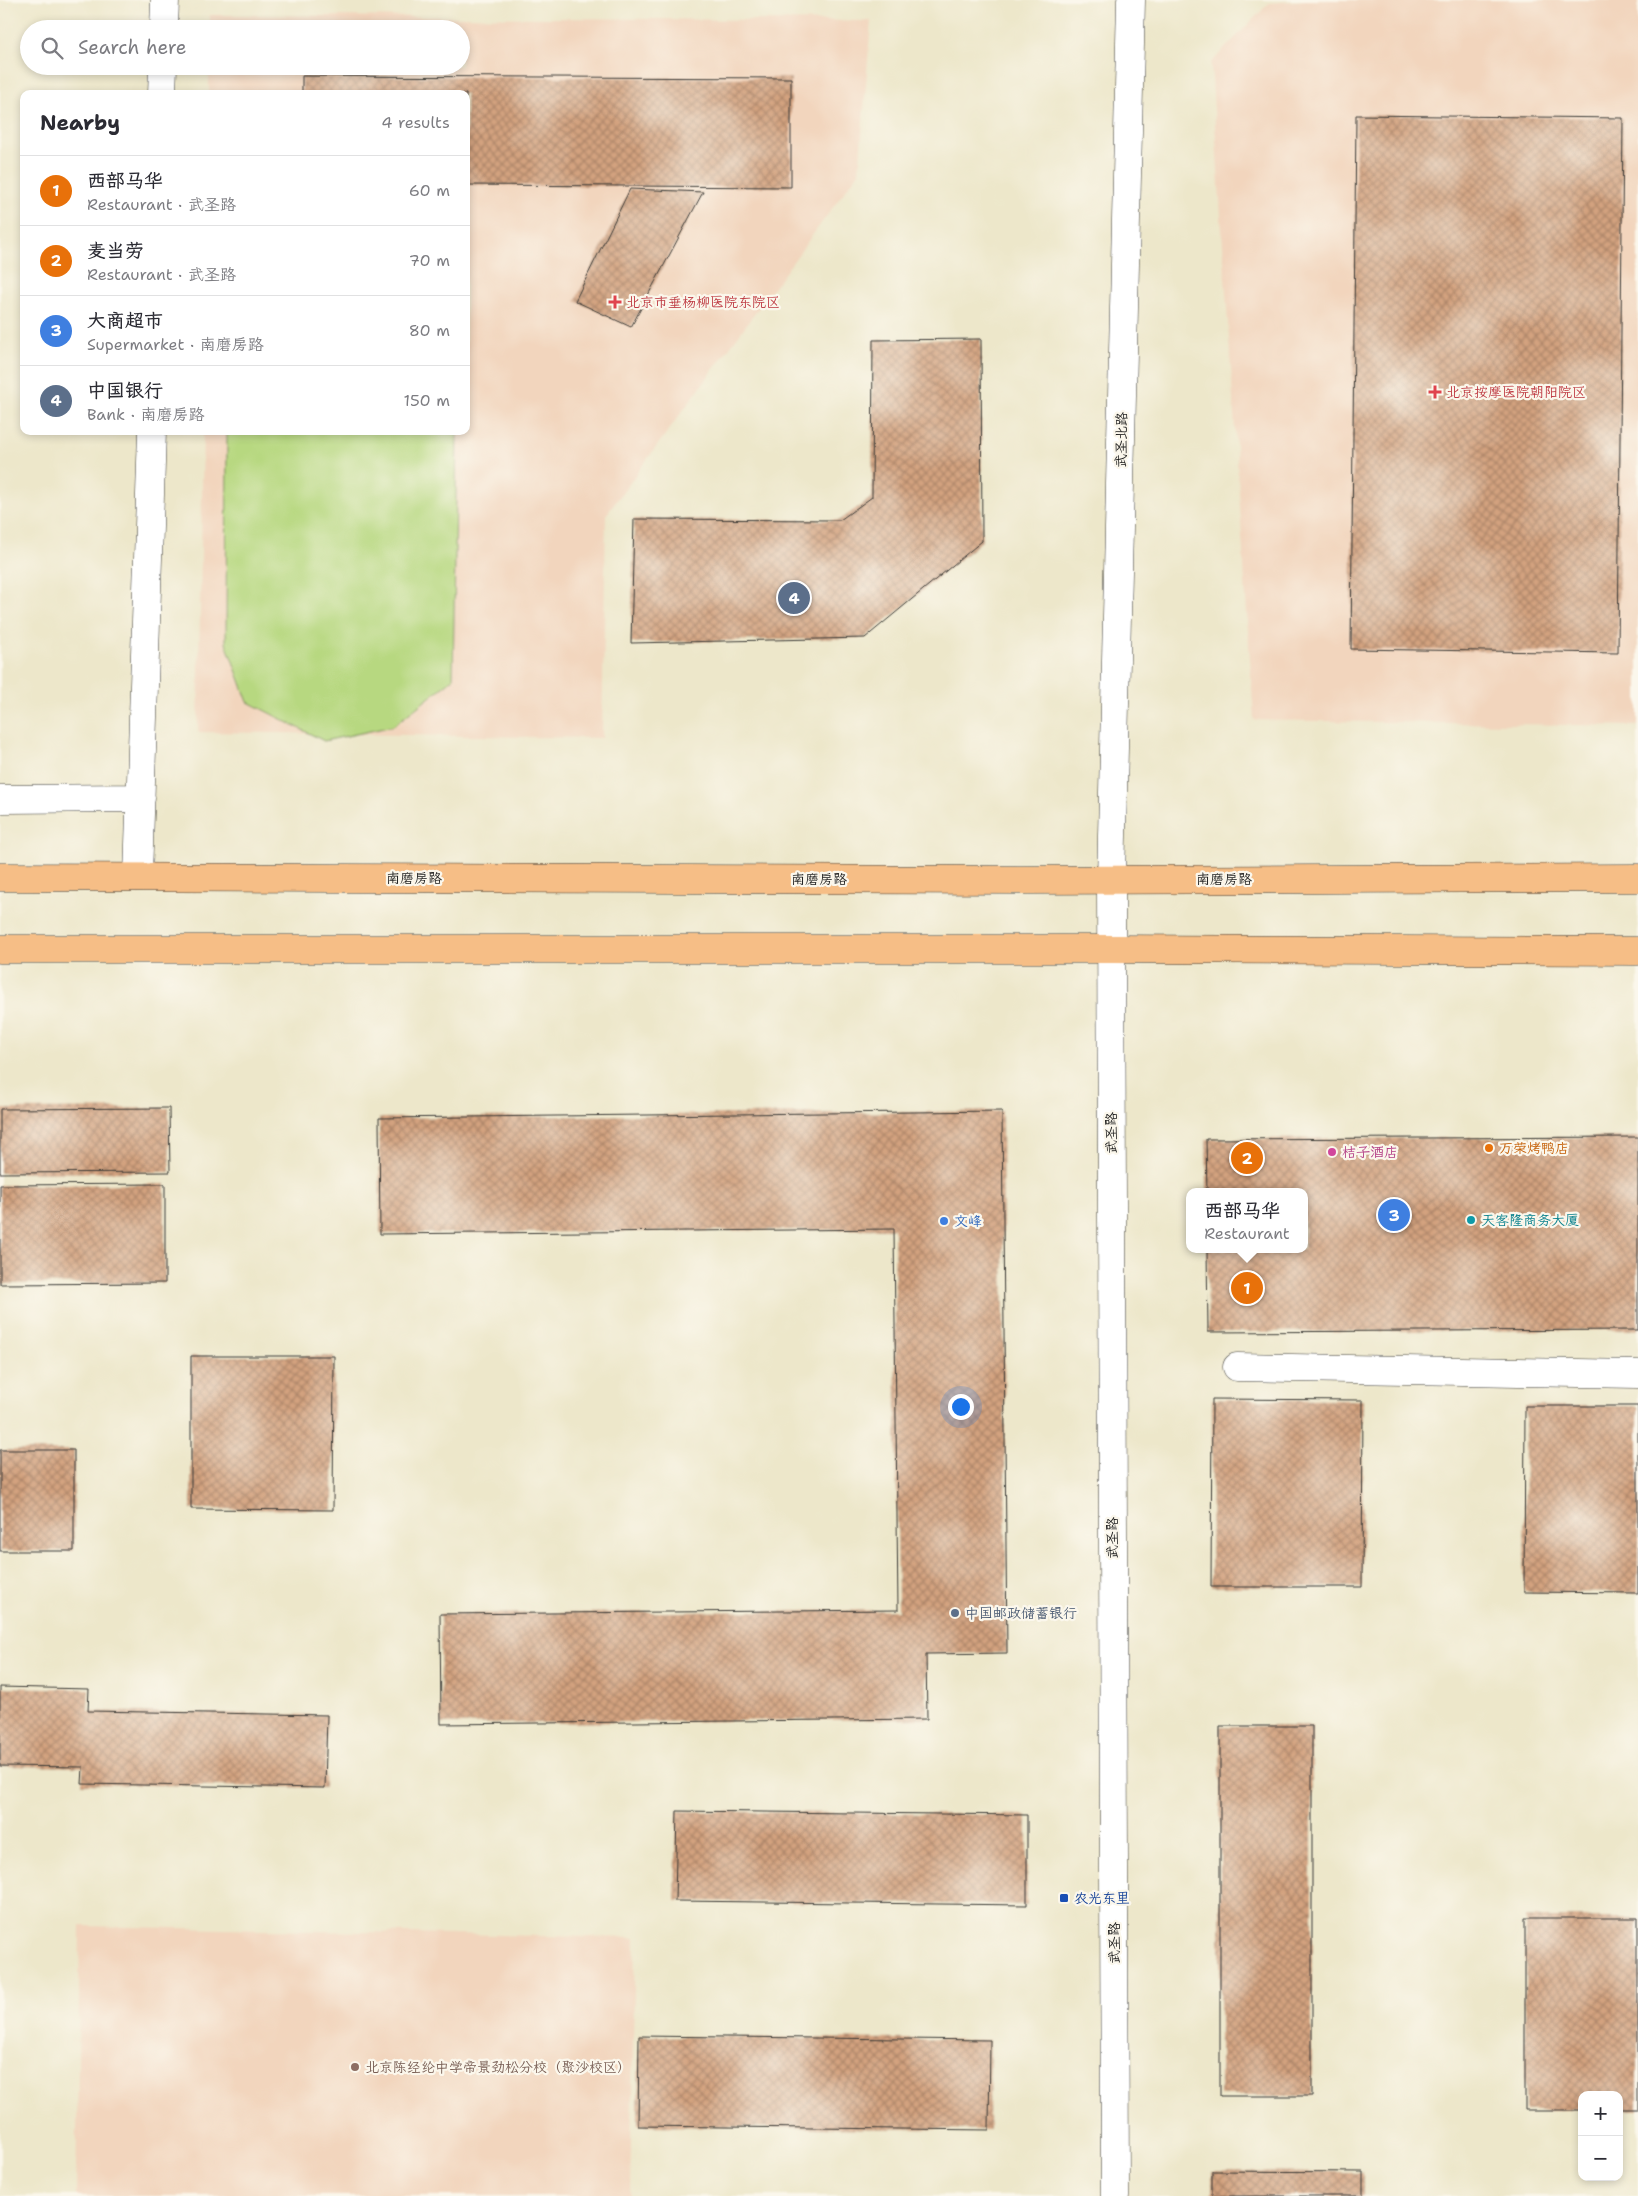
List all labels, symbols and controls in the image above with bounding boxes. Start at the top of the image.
search box [20,20,470,75]
icon: search [38,34,66,62]
text: Search here [78,35,187,60]
text: Nearby [40,109,120,137]
text: 4 results [381,112,450,133]
text: 西部马华 [87,168,163,193]
text: 1 [52,180,60,201]
text: 60 m [409,180,450,201]
text: Restaurant · 武圣路 [87,194,236,215]
text: 麦当劳 [87,238,144,263]
text: 2 [50,250,62,271]
text: 70 m [409,250,450,271]
text: Restaurant · 武圣路 [87,264,236,285]
place label: 北京市垂杨柳医院东院区 [626,293,780,311]
marker: 北京市垂杨柳医院东院区 [608,295,622,309]
text: 大商超市 [87,308,163,333]
text: 3 [50,320,62,341]
text: 80 m [409,320,450,341]
text: Supermarket · 南磨房路 [87,334,264,355]
text: 中国银行 [87,378,163,403]
place label: 北京按摩医院朝阳院区 [1446,383,1586,401]
marker: 北京按摩医院朝阳院区 [1428,385,1442,399]
text: 4 [50,390,62,411]
text: 150 m [403,390,450,411]
text: Bank · 南磨房路 [87,404,205,425]
street label: 武圣北路 [1112,412,1130,468]
pin: 4 [778,579,810,617]
street label: 南磨房路 [386,869,442,887]
street label: 南磨房路 [791,870,847,888]
street label: 南磨房路 [1196,870,1252,888]
street label: 武圣路 [1102,1112,1120,1154]
pin: 2 [1231,1139,1263,1177]
place label: 万荣烤鸭店 [1499,1139,1569,1157]
marker: 万荣烤鸭店 [1483,1142,1495,1154]
place label: 桔子酒店 [1342,1143,1398,1161]
marker: 桔子酒店 [1326,1146,1338,1158]
popup [1186,1188,1308,1253]
pin: 3 [1378,1196,1410,1234]
text: 西部马华 [1204,1198,1280,1223]
place label: 天客隆商务大厦 [1481,1211,1579,1229]
place label: 文峰 [954,1212,982,1230]
marker: 天客隆商务大厦 [1465,1214,1477,1226]
marker: 文峰 [938,1215,950,1227]
text: Restaurant [1204,1223,1290,1244]
pin: 1 [1231,1269,1263,1307]
your location [948,1394,974,1420]
street label: 武圣路 [1103,1517,1121,1559]
place label: 中国邮政储蓄银行 [965,1604,1077,1622]
marker: 中国邮政储蓄银行 [949,1607,961,1619]
place label: 农光东里 [1074,1889,1130,1907]
marker: 农光东里 [1058,1892,1070,1904]
street label: 武圣路 [1105,1922,1123,1964]
place label: 北京陈经纶中学帝景劲松分校（聚沙校区） [365,2058,631,2076]
marker: 北京陈经纶中学帝景劲松分校（聚沙校区） [349,2061,361,2073]
map controls [1578,2091,1623,2181]
button: + [1578,2091,1623,2136]
button: − [1578,2136,1623,2181]

